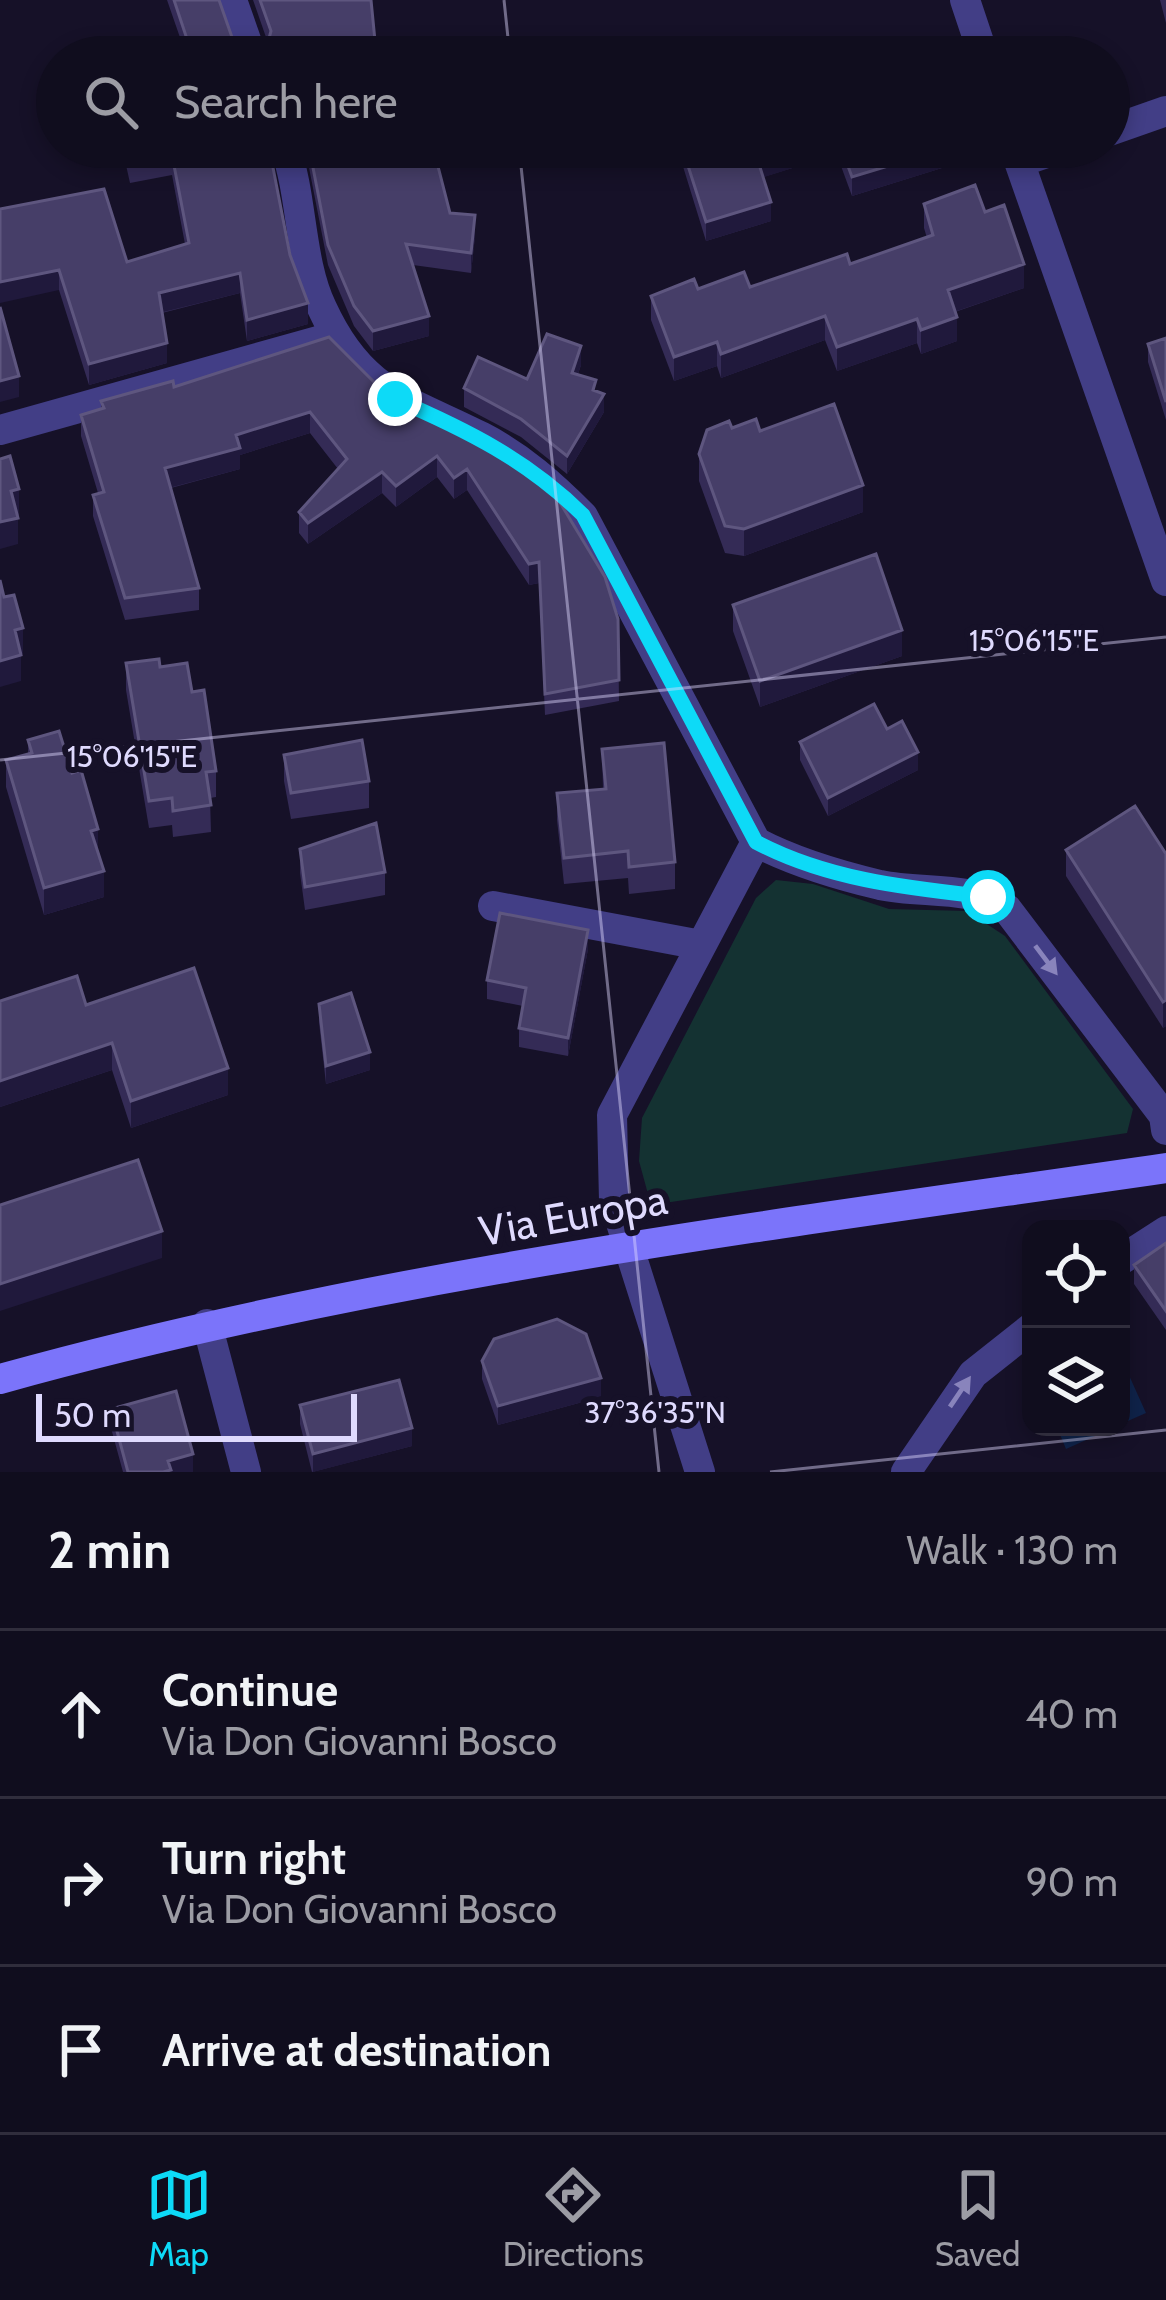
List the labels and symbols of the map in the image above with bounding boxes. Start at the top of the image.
route end [368,372,422,426]
text: 15°06'15"E [969,622,1099,659]
text: 15°06'15"E [67,738,197,775]
route start [961,870,1015,924]
one-way arrow [1033,944,1057,976]
street label: Via Europa [475,1173,671,1257]
one-way arrow [948,1376,971,1408]
scale bar [36,1388,357,1441]
text: 37°36'35"N [584,1394,726,1431]

